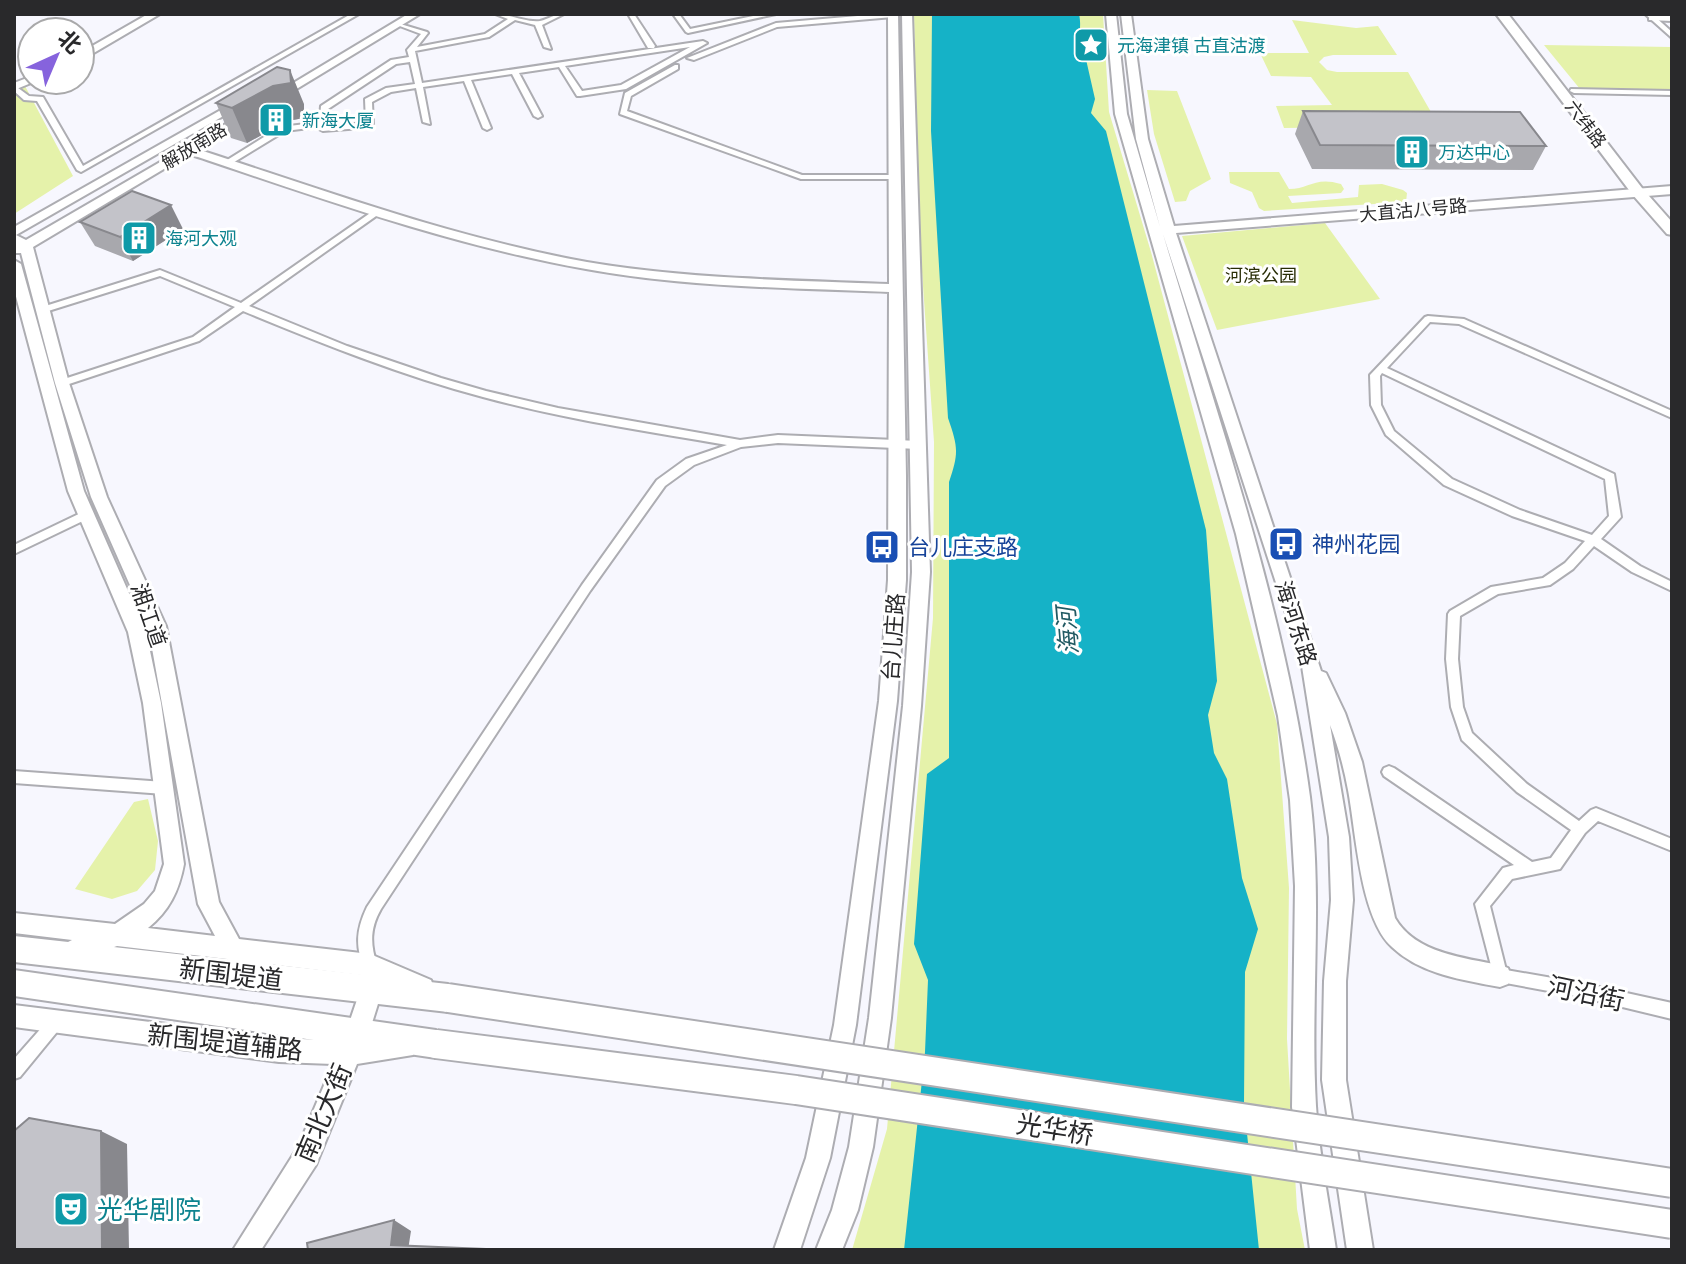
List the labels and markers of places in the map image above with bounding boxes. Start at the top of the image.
place icon: 元海津镇 古直沽渡 [1072,26,1110,64]
place label: 元海津镇 古直沽渡 [1117,34,1266,57]
building icon: 新海大厦 [257,101,295,139]
place label: 新海大厦 [302,109,374,132]
building icon: 万达中心 [1393,133,1431,171]
place label: 万达中心 [1438,141,1510,164]
building icon: 海河大观 [120,219,158,257]
place label: 海河大观 [165,227,237,250]
bus stop icon: 神州花园 [1267,525,1305,563]
bus stop icon: 台儿庄支路 [863,528,901,566]
place label: 神州花园 [1312,530,1400,558]
place label: 台儿庄支路 [908,533,1018,561]
theatre icon: 光华剧院 [52,1190,90,1228]
place label: 光华剧院 [97,1193,201,1226]

